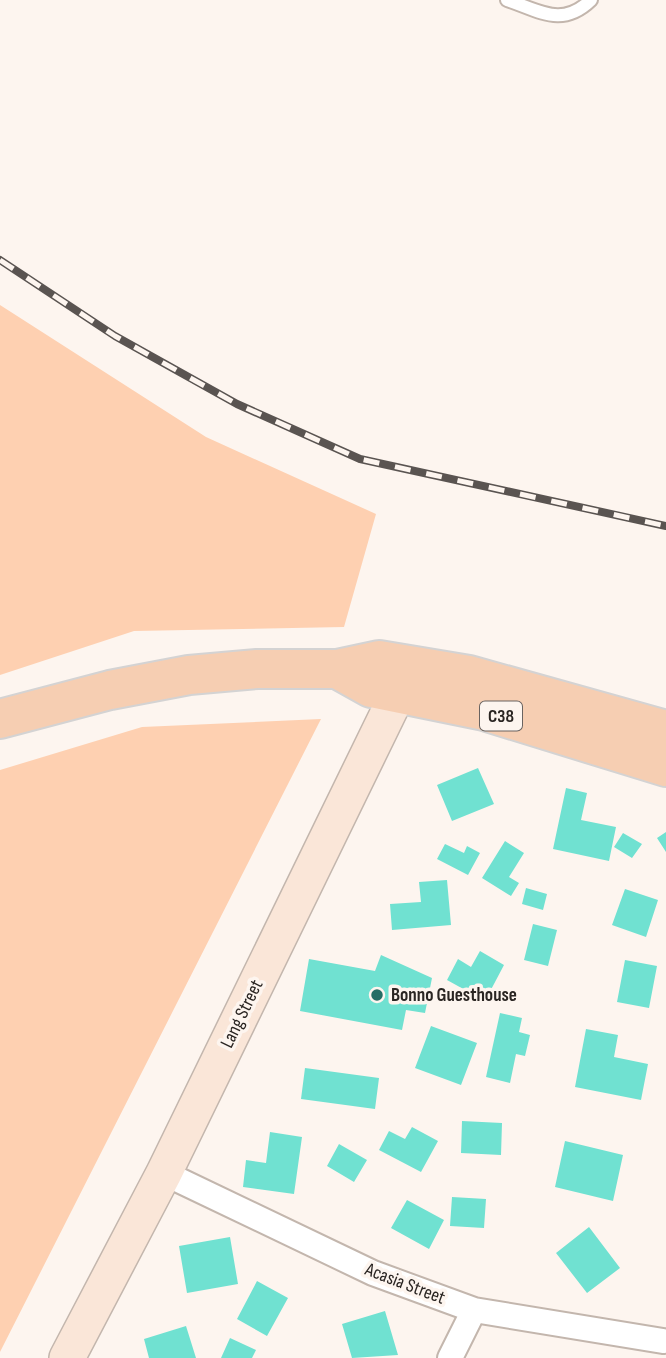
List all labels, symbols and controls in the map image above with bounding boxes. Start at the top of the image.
road number: C38 [480,702,522,730]
street label: Lang Street [216,976,268,1052]
place label: Bonno Guesthouse [391,984,517,1007]
marker: Bonno Guesthouse [369,987,385,1003]
street label: Acasia Street [361,1258,448,1310]

